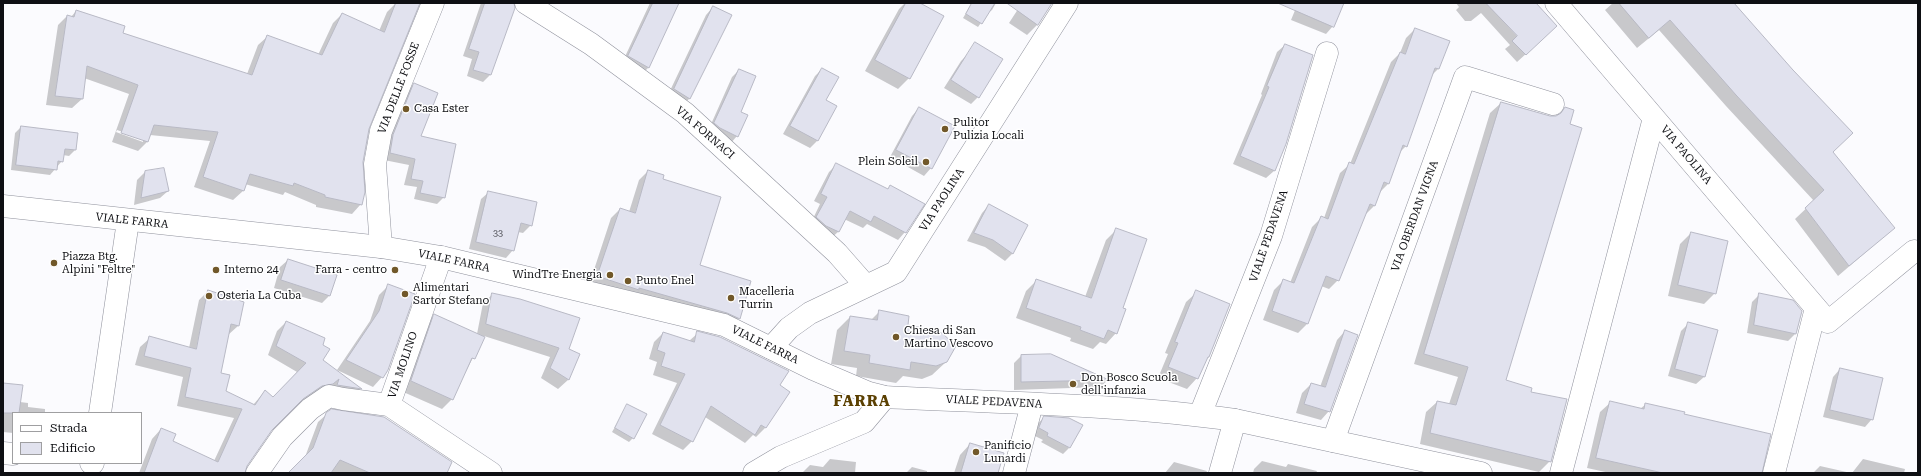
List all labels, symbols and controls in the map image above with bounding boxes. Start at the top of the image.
street label: VIA DELLE FOSSE [375,40,423,136]
place label: Casa Ester [414,102,469,116]
marker: Casa Ester [401,104,411,114]
street label: VIA FORNACI [673,104,737,162]
place label: Pulitor Pulizia Locali [953,116,1024,142]
street label: VIA PAOLINA [1658,123,1714,187]
marker: Pulitor Pulizia Locali [940,124,950,134]
place label: Plein Soleil [858,155,918,169]
marker: Plein Soleil [921,157,931,167]
street label: VIA OBERDAN VIGNA [1389,159,1441,273]
street label: VIA PAOLINA [917,166,967,234]
street label: VIALE PEDAVENA [1247,188,1291,284]
street label: VIALE FARRA [95,211,169,231]
house number: 33 [493,228,503,238]
street label: VIALE FARRA [417,247,491,275]
place label: Piazza Btg. Alpini "Feltre" [62,250,135,276]
marker: Piazza Btg. Alpini "Feltre" [49,258,59,268]
place label: Interno 24 [224,263,279,277]
place label: Farra - centro [315,263,387,277]
marker: Interno 24 [211,265,221,275]
marker: Farra - centro [390,265,400,275]
place label: WindTre Energia [512,268,602,282]
marker: WindTre Energia [605,270,615,280]
place label: Punto Enel [636,274,694,288]
marker: Punto Enel [623,276,633,286]
place label: Alimentari Sartor Stefano [413,281,489,307]
place label: Macelleria Turrin [739,285,794,311]
place label: Osteria La Cuba [217,289,301,303]
marker: Alimentari Sartor Stefano [400,289,410,299]
marker: Osteria La Cuba [204,291,214,301]
marker: Macelleria Turrin [726,293,736,303]
street label: VIALE FARRA [729,323,801,367]
place label: Chiesa di San Martino Vescovo [904,324,993,350]
street label: VIA MOLINO [385,330,421,400]
marker: Chiesa di San Martino Vescovo [891,332,901,342]
place label: Don Bosco Scuola dell'infanzia [1081,371,1177,397]
marker: Don Bosco Scuola dell'infanzia [1068,379,1078,389]
district label: FARRA [833,393,891,411]
street label: VIALE PEDAVENA [945,393,1043,411]
legend [12,412,142,464]
text: Strada [50,421,87,435]
place label: Panificio Lunardi [984,439,1031,465]
text: Edificio [50,441,95,455]
marker: Panificio Lunardi [971,447,981,457]

